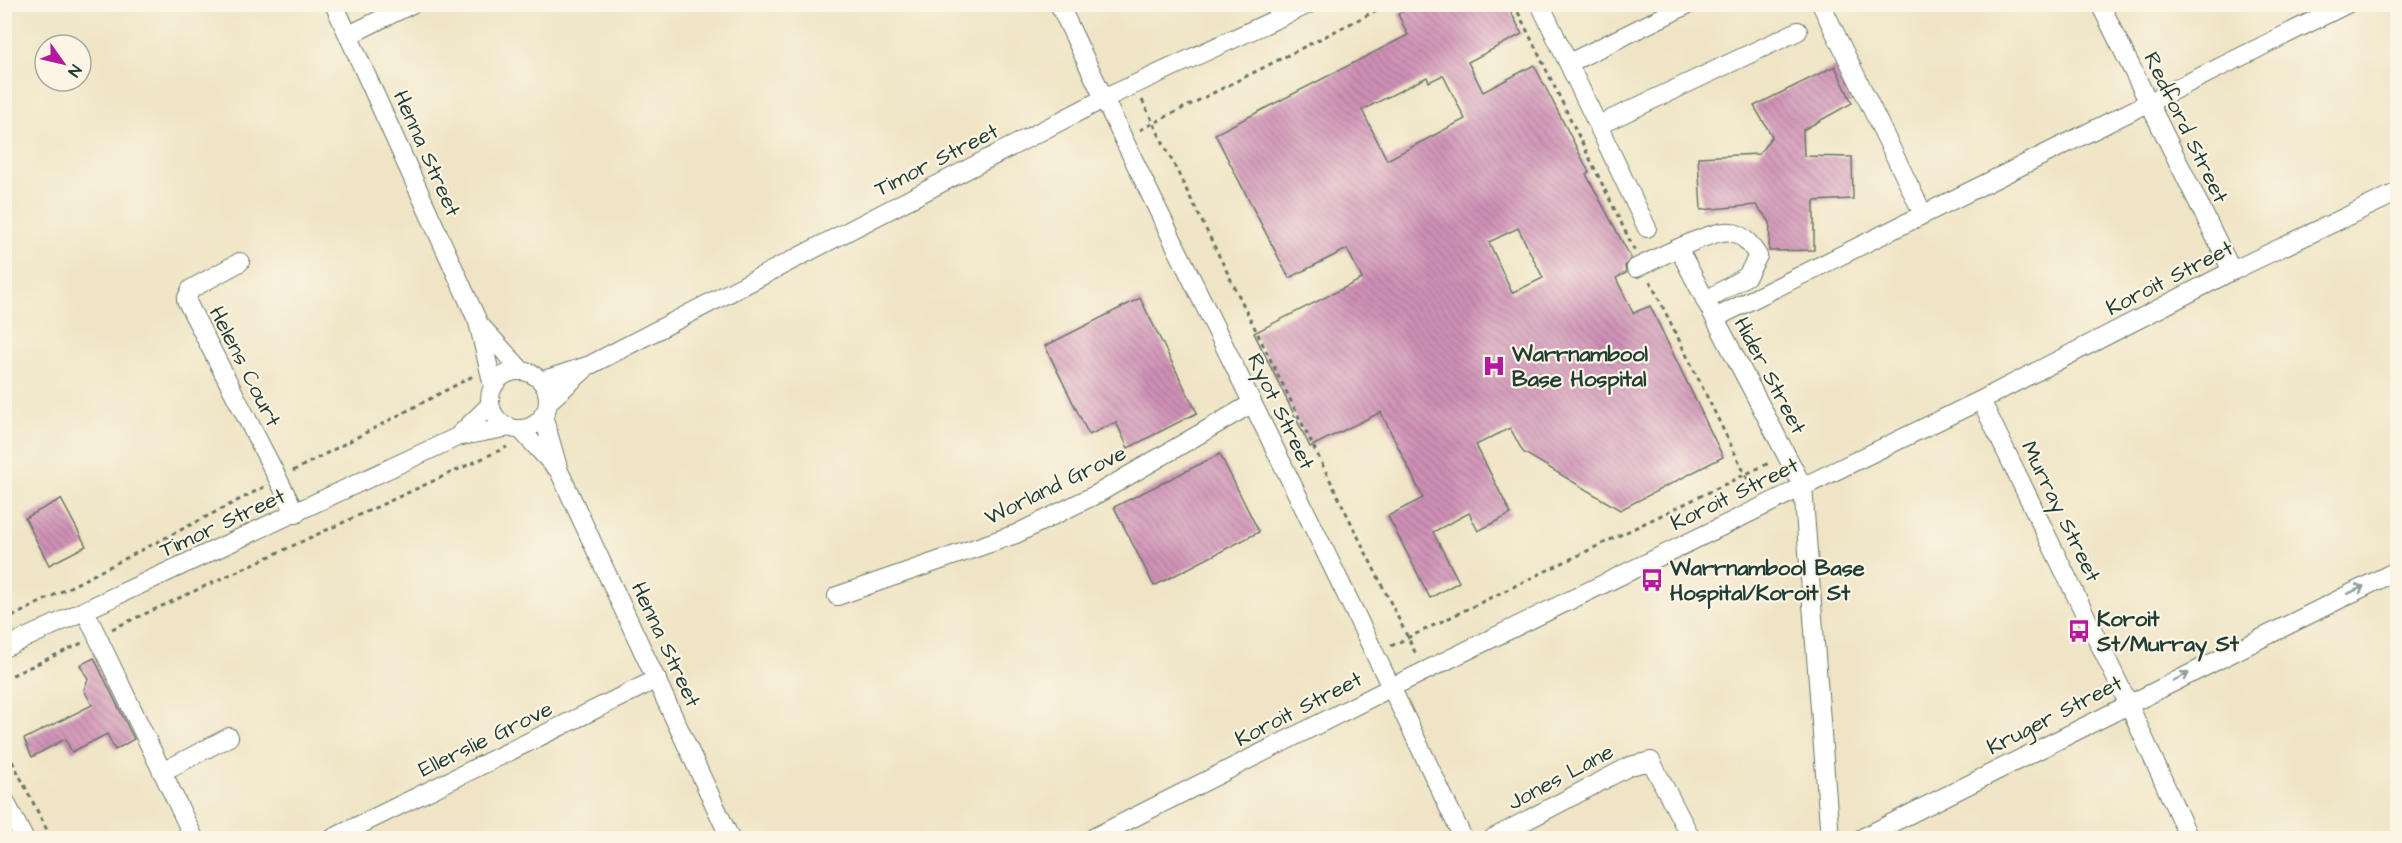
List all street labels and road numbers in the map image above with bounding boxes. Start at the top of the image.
street label: Redford Street [2136,47,2236,208]
street label: Henna Street [385,86,468,222]
street label: Timor Street [869,116,1004,205]
street label: Koroit Street [2101,233,2239,324]
street label: Helens Court [201,301,288,432]
street label: Hider Street [1726,312,1814,440]
street label: Ryot Street [1238,348,1322,475]
street label: Murray Street [2012,436,2108,588]
street label: Worland Grove [980,438,1132,533]
street label: Koroit Street [1665,450,1804,539]
street label: Timor Street [155,481,291,566]
street label: Henna Street [623,577,708,712]
street label: Koroit Street [1230,664,1368,755]
street label: Kruger Street [1981,668,2129,764]
street label: Ellerslie Grove [413,693,558,785]
street label: Jones Lane [1502,736,1619,818]

